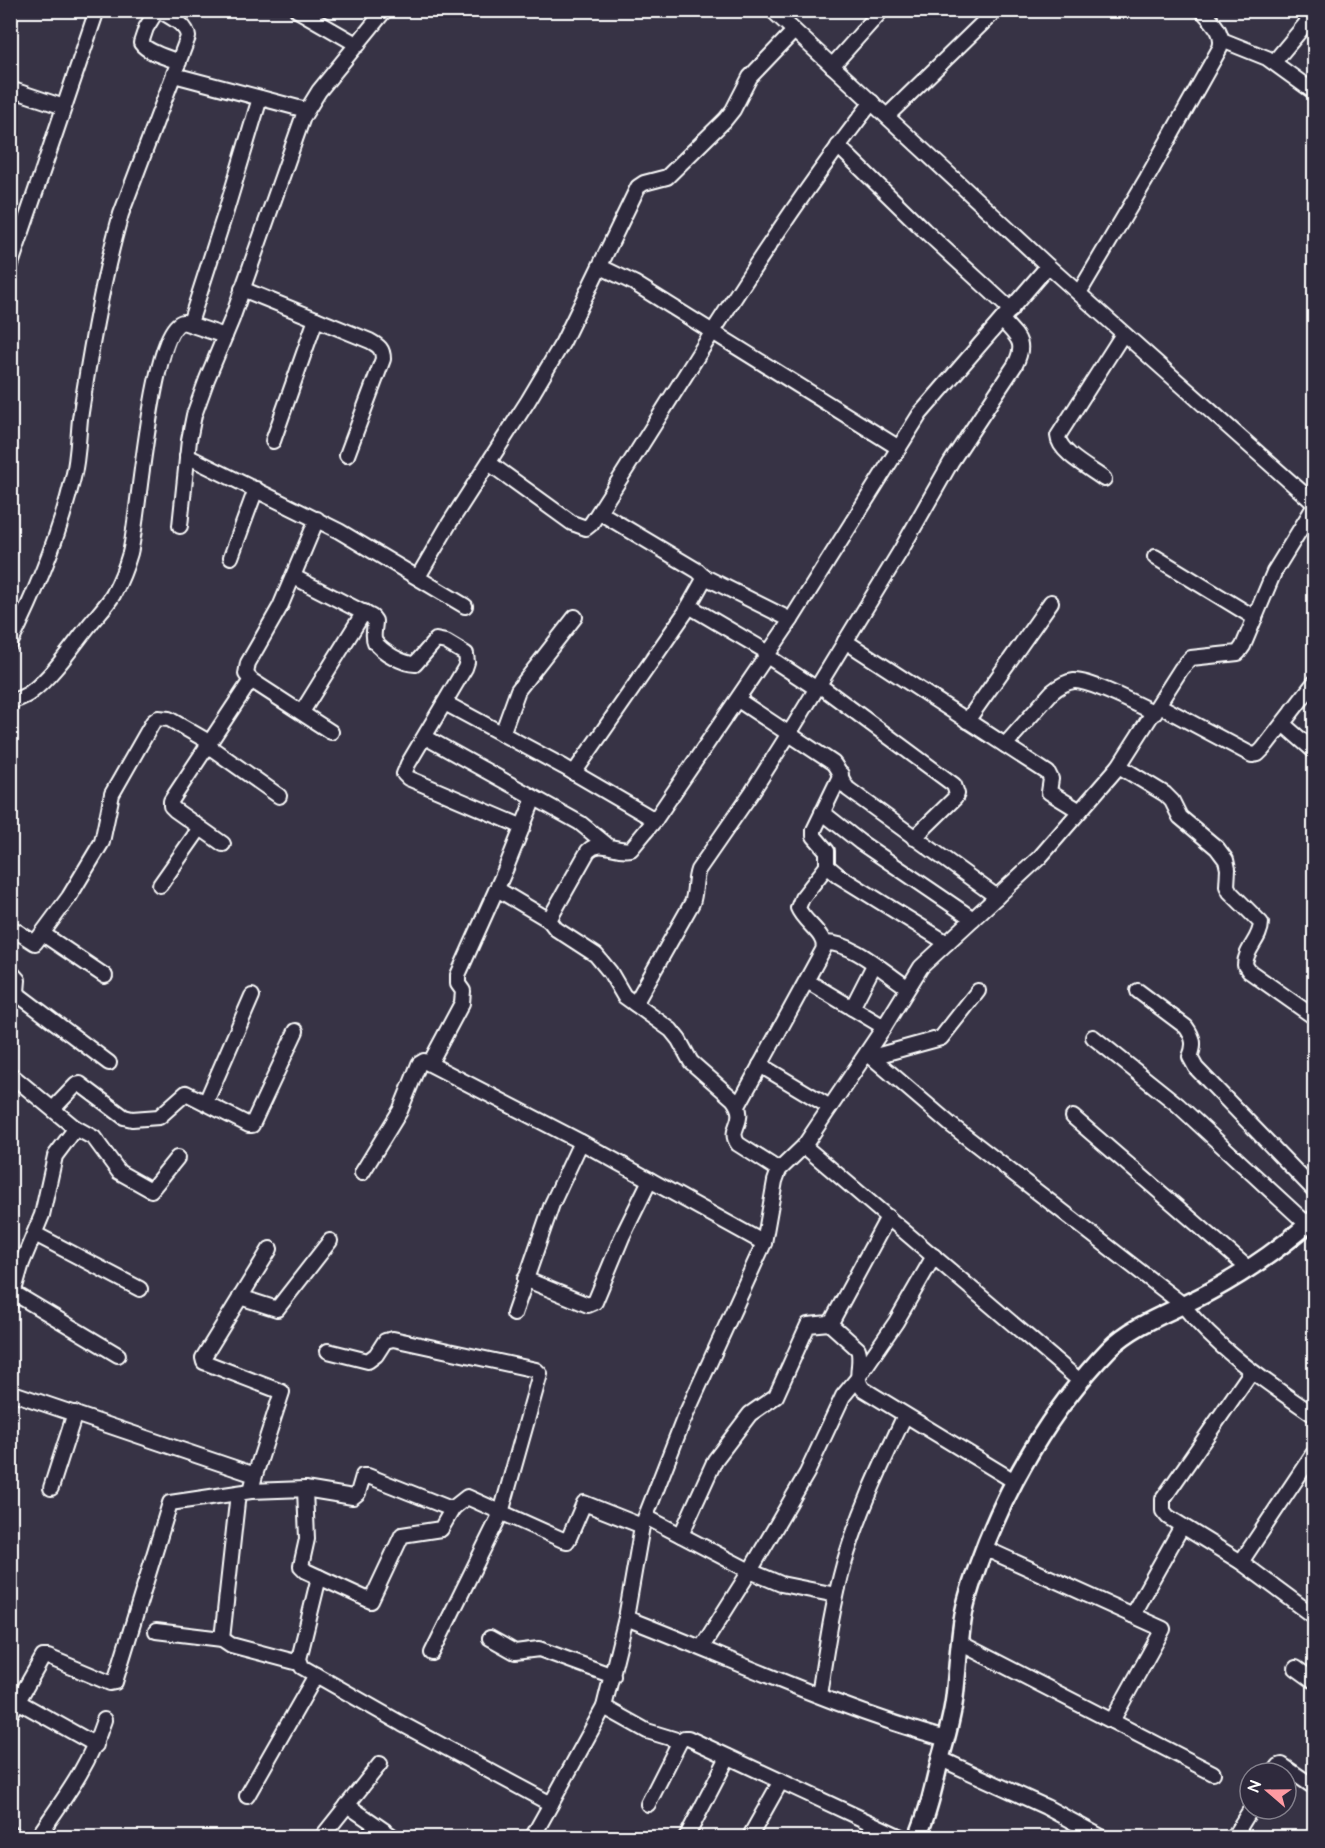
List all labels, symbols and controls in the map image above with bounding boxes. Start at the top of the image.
north arrow [1238,1761,1298,1821]
text: N [1243,1778,1267,1795]

